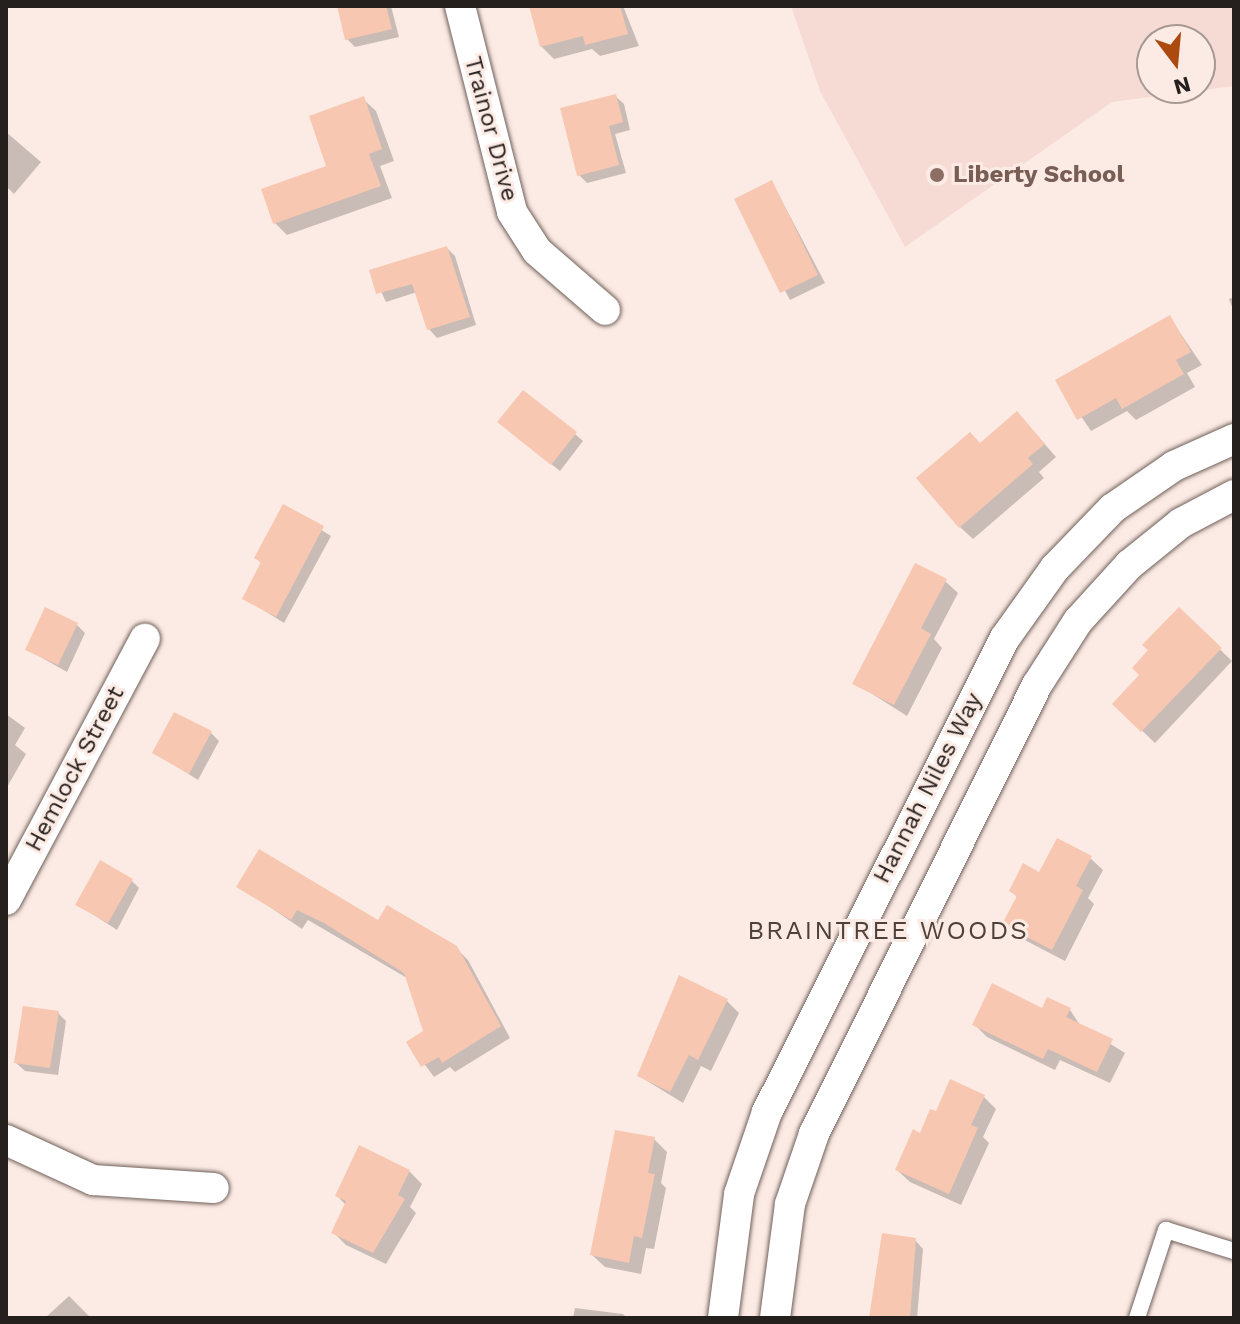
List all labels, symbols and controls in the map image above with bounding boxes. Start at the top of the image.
north arrow [1136,24,1216,104]
street label: Trainor Drive [458,53,524,205]
text: N [1171,71,1193,100]
place label: Liberty School [953,161,1125,189]
marker: Liberty School [928,166,946,184]
street label: Hemlock Street [19,681,131,857]
street label: Hannah Niles Way [867,688,989,888]
district label: BRAINTREE WOODS [747,915,1029,947]

